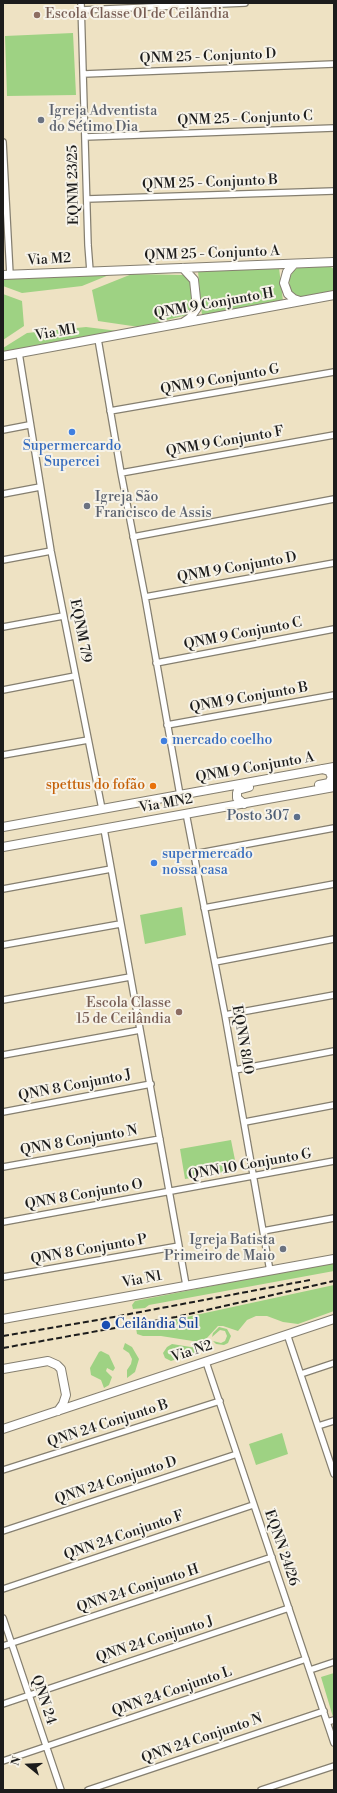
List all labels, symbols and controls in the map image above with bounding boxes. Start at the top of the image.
place label: Escola Classe 01 de Ceilândia [45,7,229,23]
marker: Escola Classe 01 de Ceilândia [32,10,42,20]
street label: QNM 25 - Conjunto D [139,46,277,68]
place label: Igreja Adventista do Sétimo Dia [49,104,157,136]
street label: QNM 25 - Conjunto C [177,108,313,130]
marker: Igreja Adventista do Sétimo Dia [36,115,46,125]
street label: EQNM 23/25 [65,145,83,225]
street label: QNM 25 - Conjunto B [142,172,278,194]
street label: QNM 25 - Conjunto A [144,243,280,265]
street label: Via M2 [27,250,71,270]
street label: QNM 9 Conjunto H [153,285,275,323]
street label: Via M1 [34,321,78,345]
street label: QNM 9 Conjunto G [159,361,281,399]
street label: QNM 9 Conjunto F [165,423,285,461]
marker: Supermercardo Supercei [67,427,77,437]
place label: Supermercardo Supercei [23,439,121,472]
place label: Igreja São Francisco de Assis [95,490,212,522]
marker: Igreja São Francisco de Assis [82,501,92,511]
street label: QNM 9 Conjunto D [176,549,298,587]
street label: EQNM 7/9 [66,598,94,664]
street label: QNM 9 Conjunto C [183,614,303,654]
street label: QNM 9 Conjunto B [188,679,310,717]
place label: mercado coelho [172,733,272,749]
marker: mercado coelho [159,736,169,746]
street label: QNM 9 Conjunto A [194,749,316,787]
place label: spettus do fofão [46,778,145,794]
marker: spettus do fofão [148,781,158,791]
street label: Via MN2 [138,791,194,817]
place label: Posto 307 [227,809,289,825]
marker: Posto 307 [292,812,302,822]
place label: supermercado nossa casa [162,847,253,880]
marker: supermercado nossa casa [149,858,159,868]
place label: Escola Classe 15 de Ceilândia [76,996,171,1028]
street label: EQNN 8/10 [228,1004,256,1076]
marker: Escola Classe 15 de Ceilândia [174,1007,184,1017]
street label: QNN 8 Conjunto J [17,1067,133,1105]
street label: QNN 8 Conjunto N [19,1122,139,1160]
street label: QNN 10 Conjunto G [187,1146,313,1184]
street label: QNN 8 Conjunto O [24,1176,144,1214]
street label: QNN 8 Conjunto P [29,1231,149,1269]
place label: Igreja Batista Primeiro de Maio [164,1233,275,1266]
marker: Igreja Batista Primeiro de Maio [278,1244,288,1254]
street label: Via N1 [121,1268,163,1292]
place label: Ceilândia Sul [115,1317,199,1333]
marker: Ceilândia Sul [100,1319,112,1331]
street label: Via N2 [169,1337,215,1367]
street label: QNN 24 Conjunto B [45,1397,171,1451]
street label: QNN 24 Conjunto D [53,1453,179,1509]
street label: QNN 24 Conjunto F [62,1508,186,1564]
street label: EQNN 24/26 [260,1508,302,1588]
street label: QNN 24 Conjunto H [75,1561,201,1617]
street label: QNN 24 Conjunto J [94,1613,216,1667]
street label: QNN 24 Conjunto L [110,1664,234,1720]
street label: QNN 24 [27,1673,59,1727]
street label: QNN 24 Conjunto N [139,1710,265,1768]
north arrow [8,1745,48,1785]
text: N [9,1755,25,1768]

